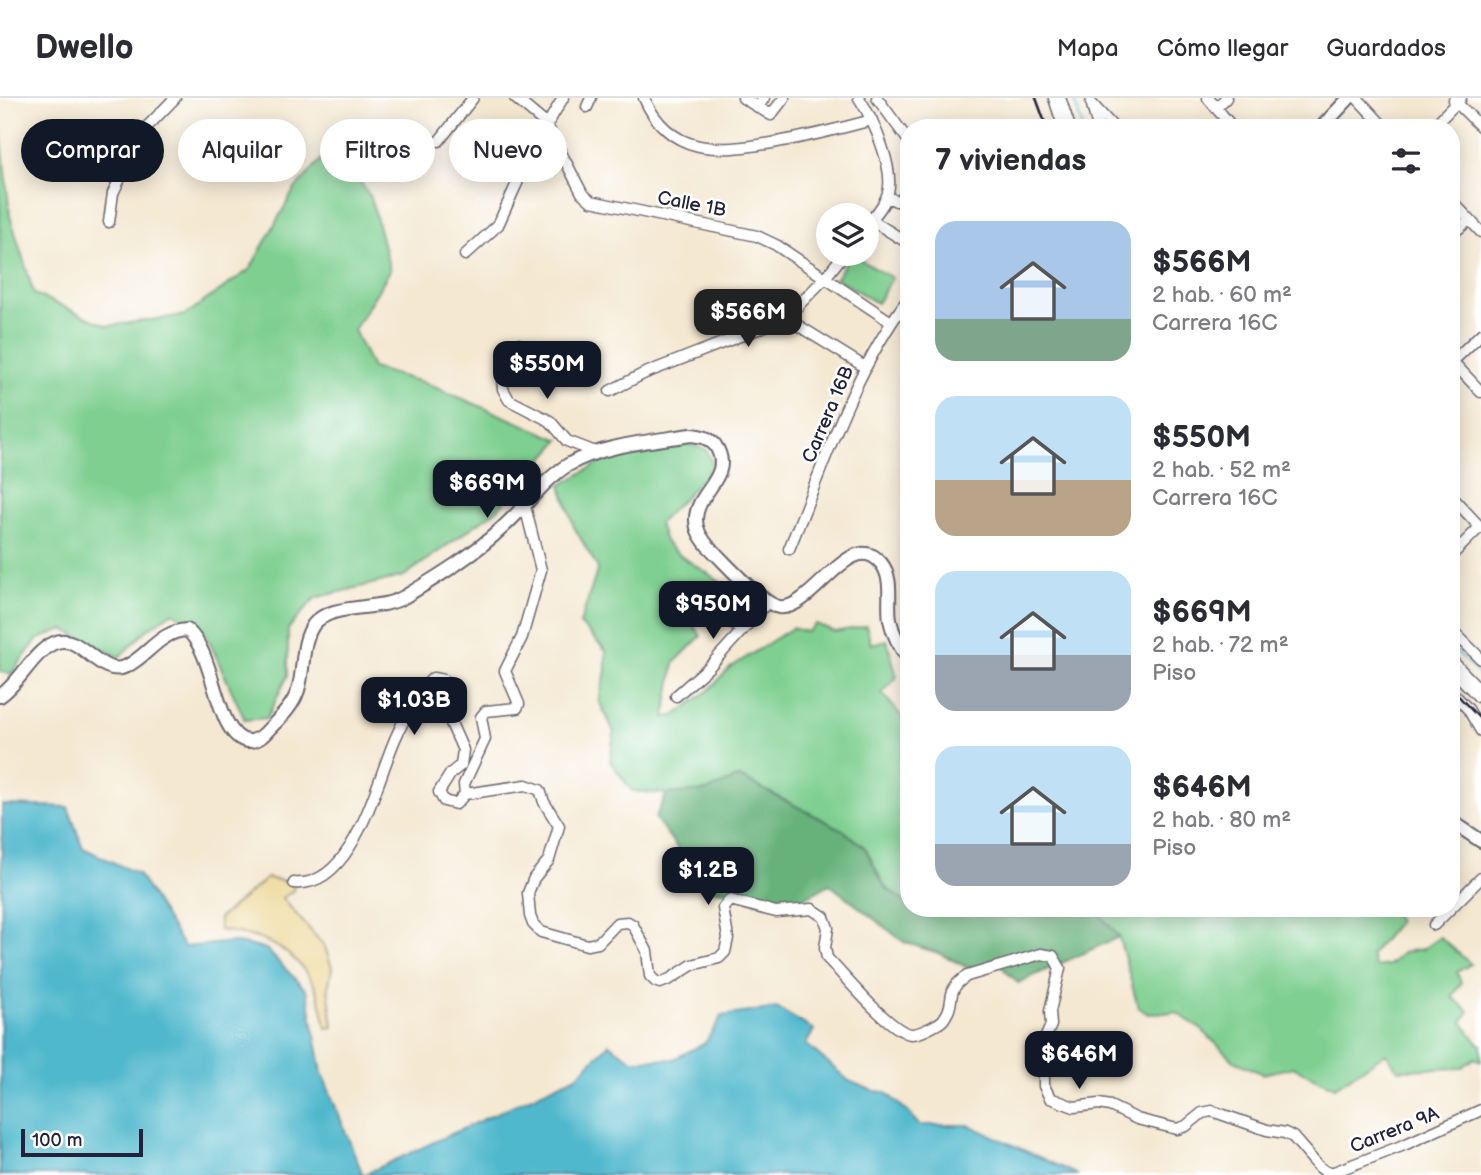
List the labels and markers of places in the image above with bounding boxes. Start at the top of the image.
pin: $566M [699,289,797,349]
pin: $550M [498,342,596,401]
pin: $669M [438,460,536,520]
pin: $950M [664,582,762,641]
pin: $1.03B [357,678,471,737]
pin: $1.2B [659,848,757,907]
pin: $646M [1030,1032,1128,1091]

